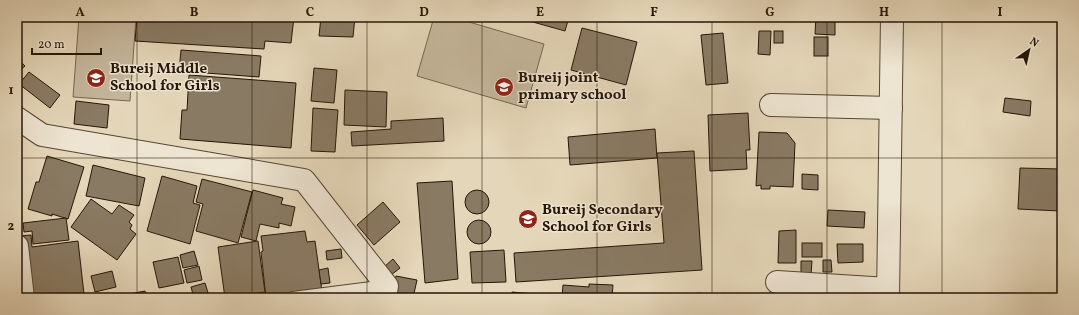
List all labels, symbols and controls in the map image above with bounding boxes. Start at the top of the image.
text: A [75,4,85,22]
text: B [190,4,199,22]
text: C [306,4,314,22]
text: D [419,4,429,22]
text: E [536,4,544,22]
text: F [650,4,658,22]
text: G [765,4,775,22]
text: H [879,4,889,22]
text: I [998,4,1003,22]
scale bar [32,30,101,56]
north arrow [1009,30,1049,70]
text: N [1026,34,1041,51]
text: 20 m [38,37,65,53]
place label: Bureij Middle School for Girls [110,59,220,97]
school or university icon: Bureij Middle School for Girls [85,67,107,89]
place label: Bureij joint primary school [518,68,626,106]
school or university icon: Bureij joint primary school [493,76,515,98]
text: 1 [8,82,14,100]
place label: Bureij Secondary School for Girls [542,200,663,238]
school or university icon: Bureij Secondary School for Girls [517,208,539,230]
text: 2 [8,218,15,236]

